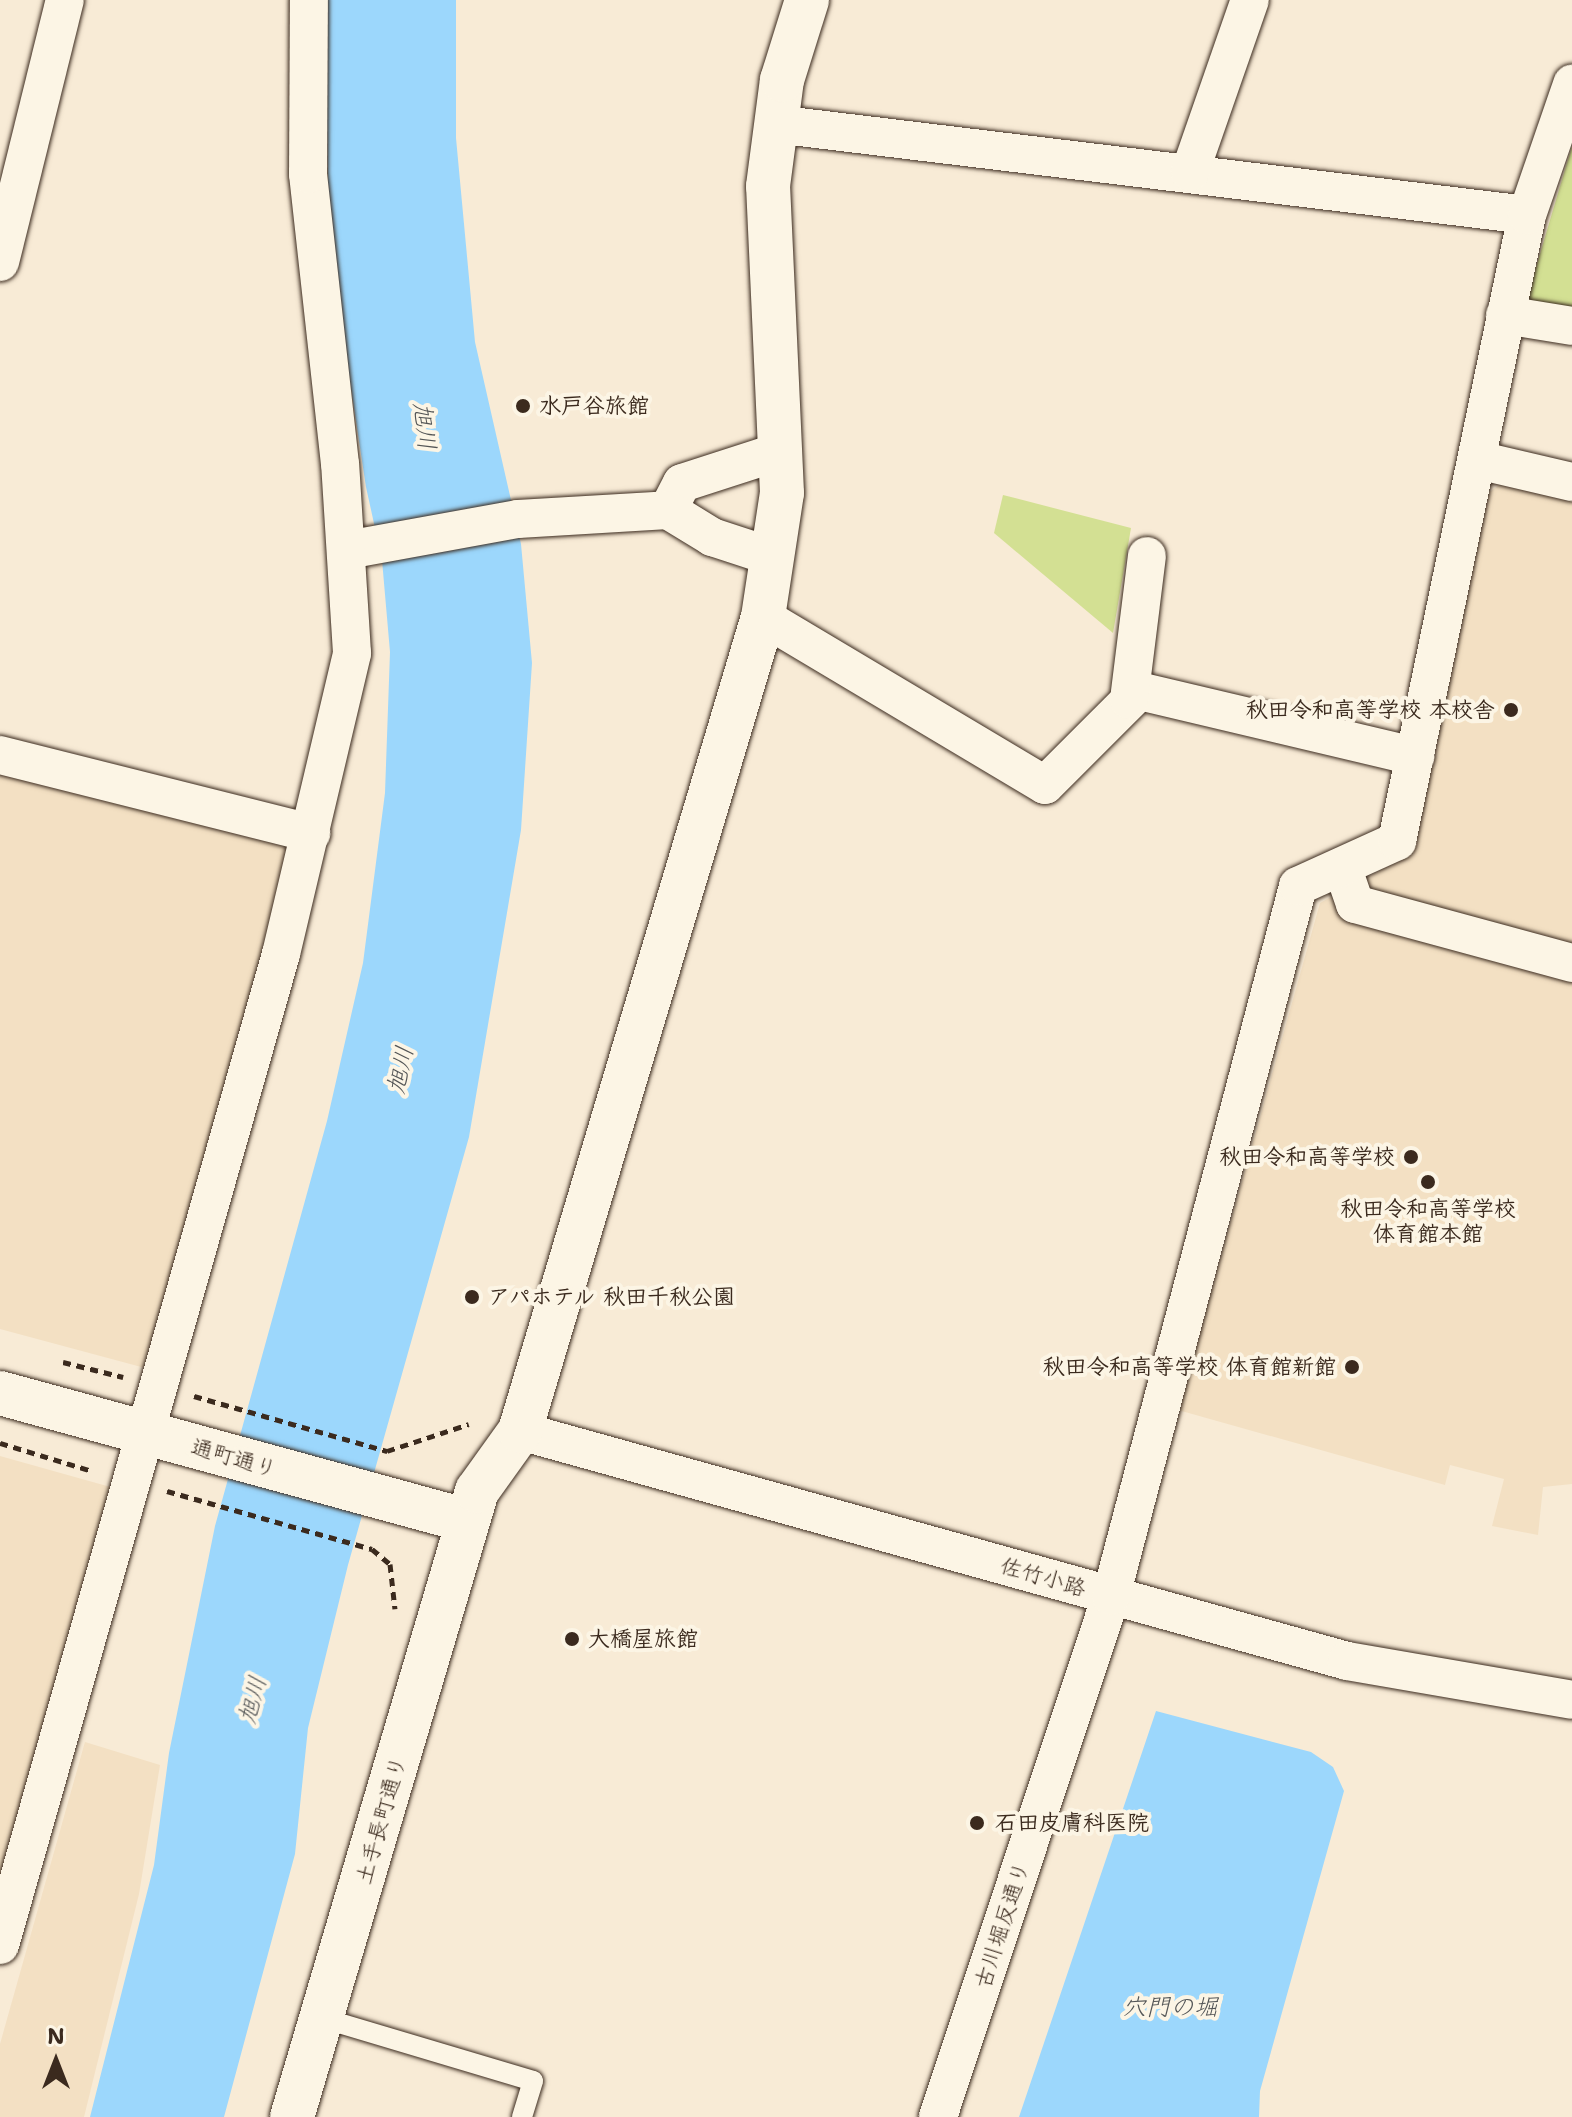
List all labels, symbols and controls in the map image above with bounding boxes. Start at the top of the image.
place label: 水戸谷旅館 [539,393,649,419]
marker: 水戸谷旅館 [514,397,532,415]
water label: 旭川 [407,400,441,452]
place label: 秋田令和高等学校 本校舎 [1245,697,1495,723]
marker: 秋田令和高等学校 本校舎 [1502,701,1520,719]
water label: 旭川 [382,1044,420,1096]
place label: 秋田令和高等学校 [1219,1144,1395,1170]
marker: 秋田令和高等学校 [1402,1148,1420,1166]
marker: 秋田令和高等学校 体育館本館 [1419,1173,1437,1191]
place label: 秋田令和高等学校 体育館本館 [1340,1195,1516,1246]
place label: アパホテル 秋田千秋公園 [488,1284,738,1310]
marker: アパホテル 秋田千秋公園 [463,1288,481,1306]
place label: 秋田令和高等学校 体育館新館 [1042,1354,1336,1380]
marker: 秋田令和高等学校 体育館新館 [1343,1358,1361,1376]
street label: 通町通り [188,1433,280,1483]
street label: 佐竹小路 [997,1552,1089,1602]
place label: 大橋屋旅館 [588,1626,698,1652]
marker: 大橋屋旅館 [563,1630,581,1648]
water label: 旭川 [233,1673,273,1727]
street label: 土手長町通り [350,1753,412,1887]
place label: 石田皮膚科医院 [995,1810,1149,1836]
marker: 石田皮膚科医院 [966,1812,988,1834]
street label: 古川堀反通り [969,1858,1035,1992]
water label: 穴門の堀 [1122,1994,1218,2022]
north arrow [16,2021,96,2101]
text: N [47,2022,65,2051]

